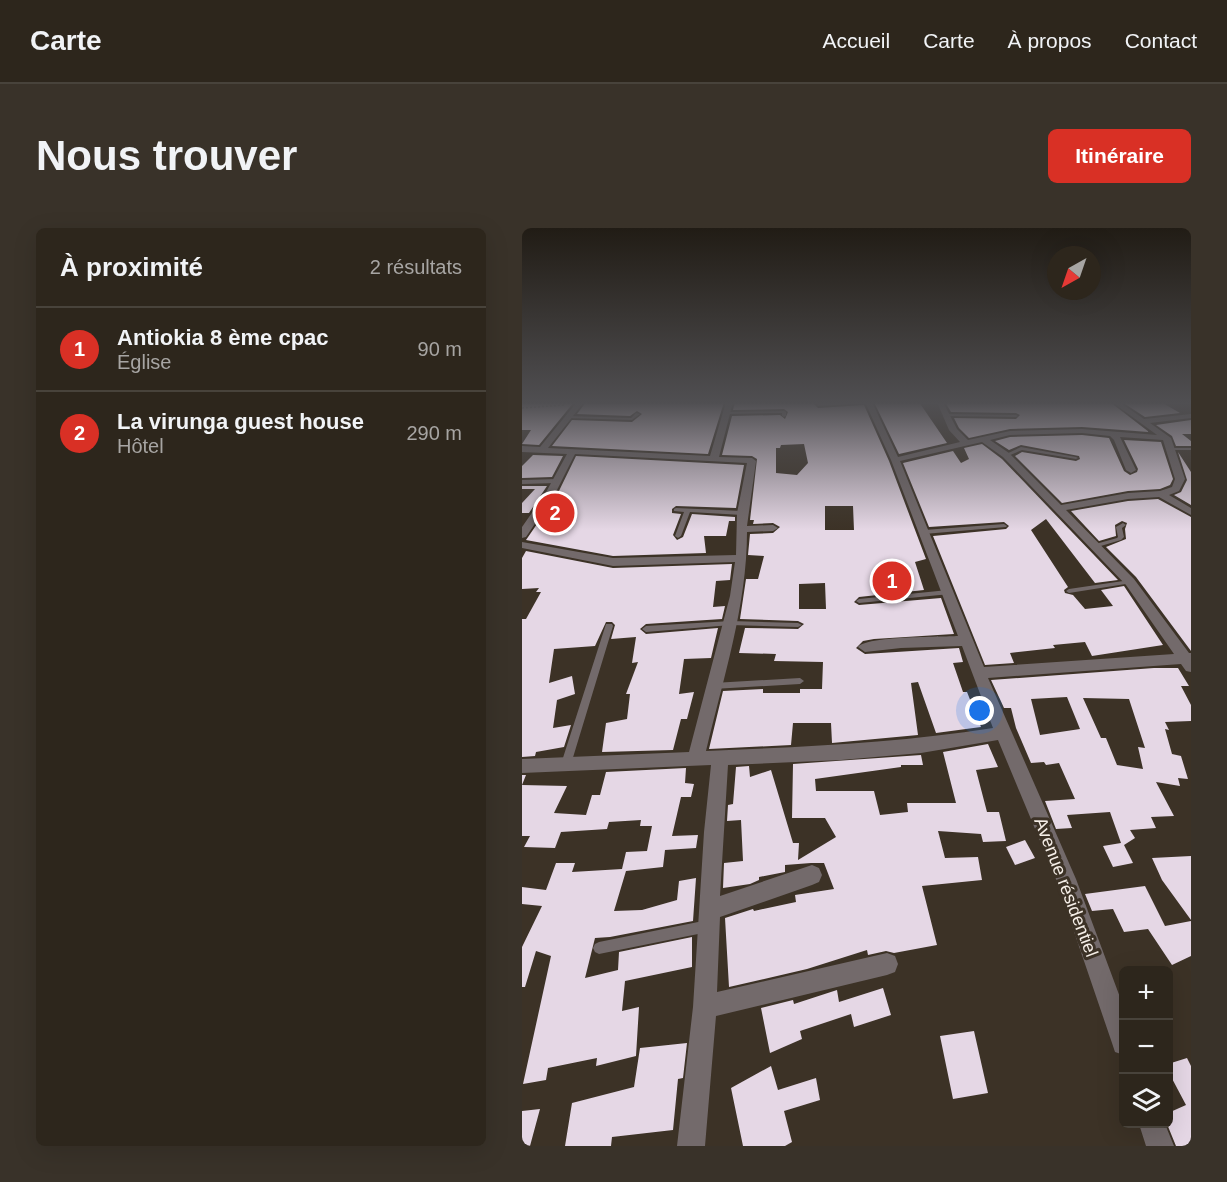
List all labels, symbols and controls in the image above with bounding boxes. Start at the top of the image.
text: Carte [30,25,102,56]
text: Accueil [823,29,890,52]
text: Carte [923,29,975,52]
text: À propos [1008,29,1092,52]
text: Contact [1125,29,1197,52]
button: Itinéraire [1048,129,1191,183]
text: Nous trouver [36,132,297,179]
north arrow [1047,246,1101,300]
text: À proximité [60,252,203,282]
text: 2 résultats [370,256,462,278]
text: Antiokia 8 ème cpac [117,325,329,350]
text: 1 [74,338,85,360]
text: 90 m [418,338,462,360]
text: Église [117,351,171,373]
text: La virunga guest house [117,409,364,434]
text: 2 [74,422,85,444]
text: 290 m [406,422,462,444]
text: Hôtel [117,435,164,457]
pin: 2 [536,490,574,536]
pin: 1 [872,558,911,604]
your location [965,696,994,725]
street label: Avenue résidentiel [1030,814,1102,960]
map controls [1119,966,1173,1128]
button: + [1119,966,1173,1020]
button: − [1119,1020,1173,1074]
button: layers [1119,1074,1173,1128]

